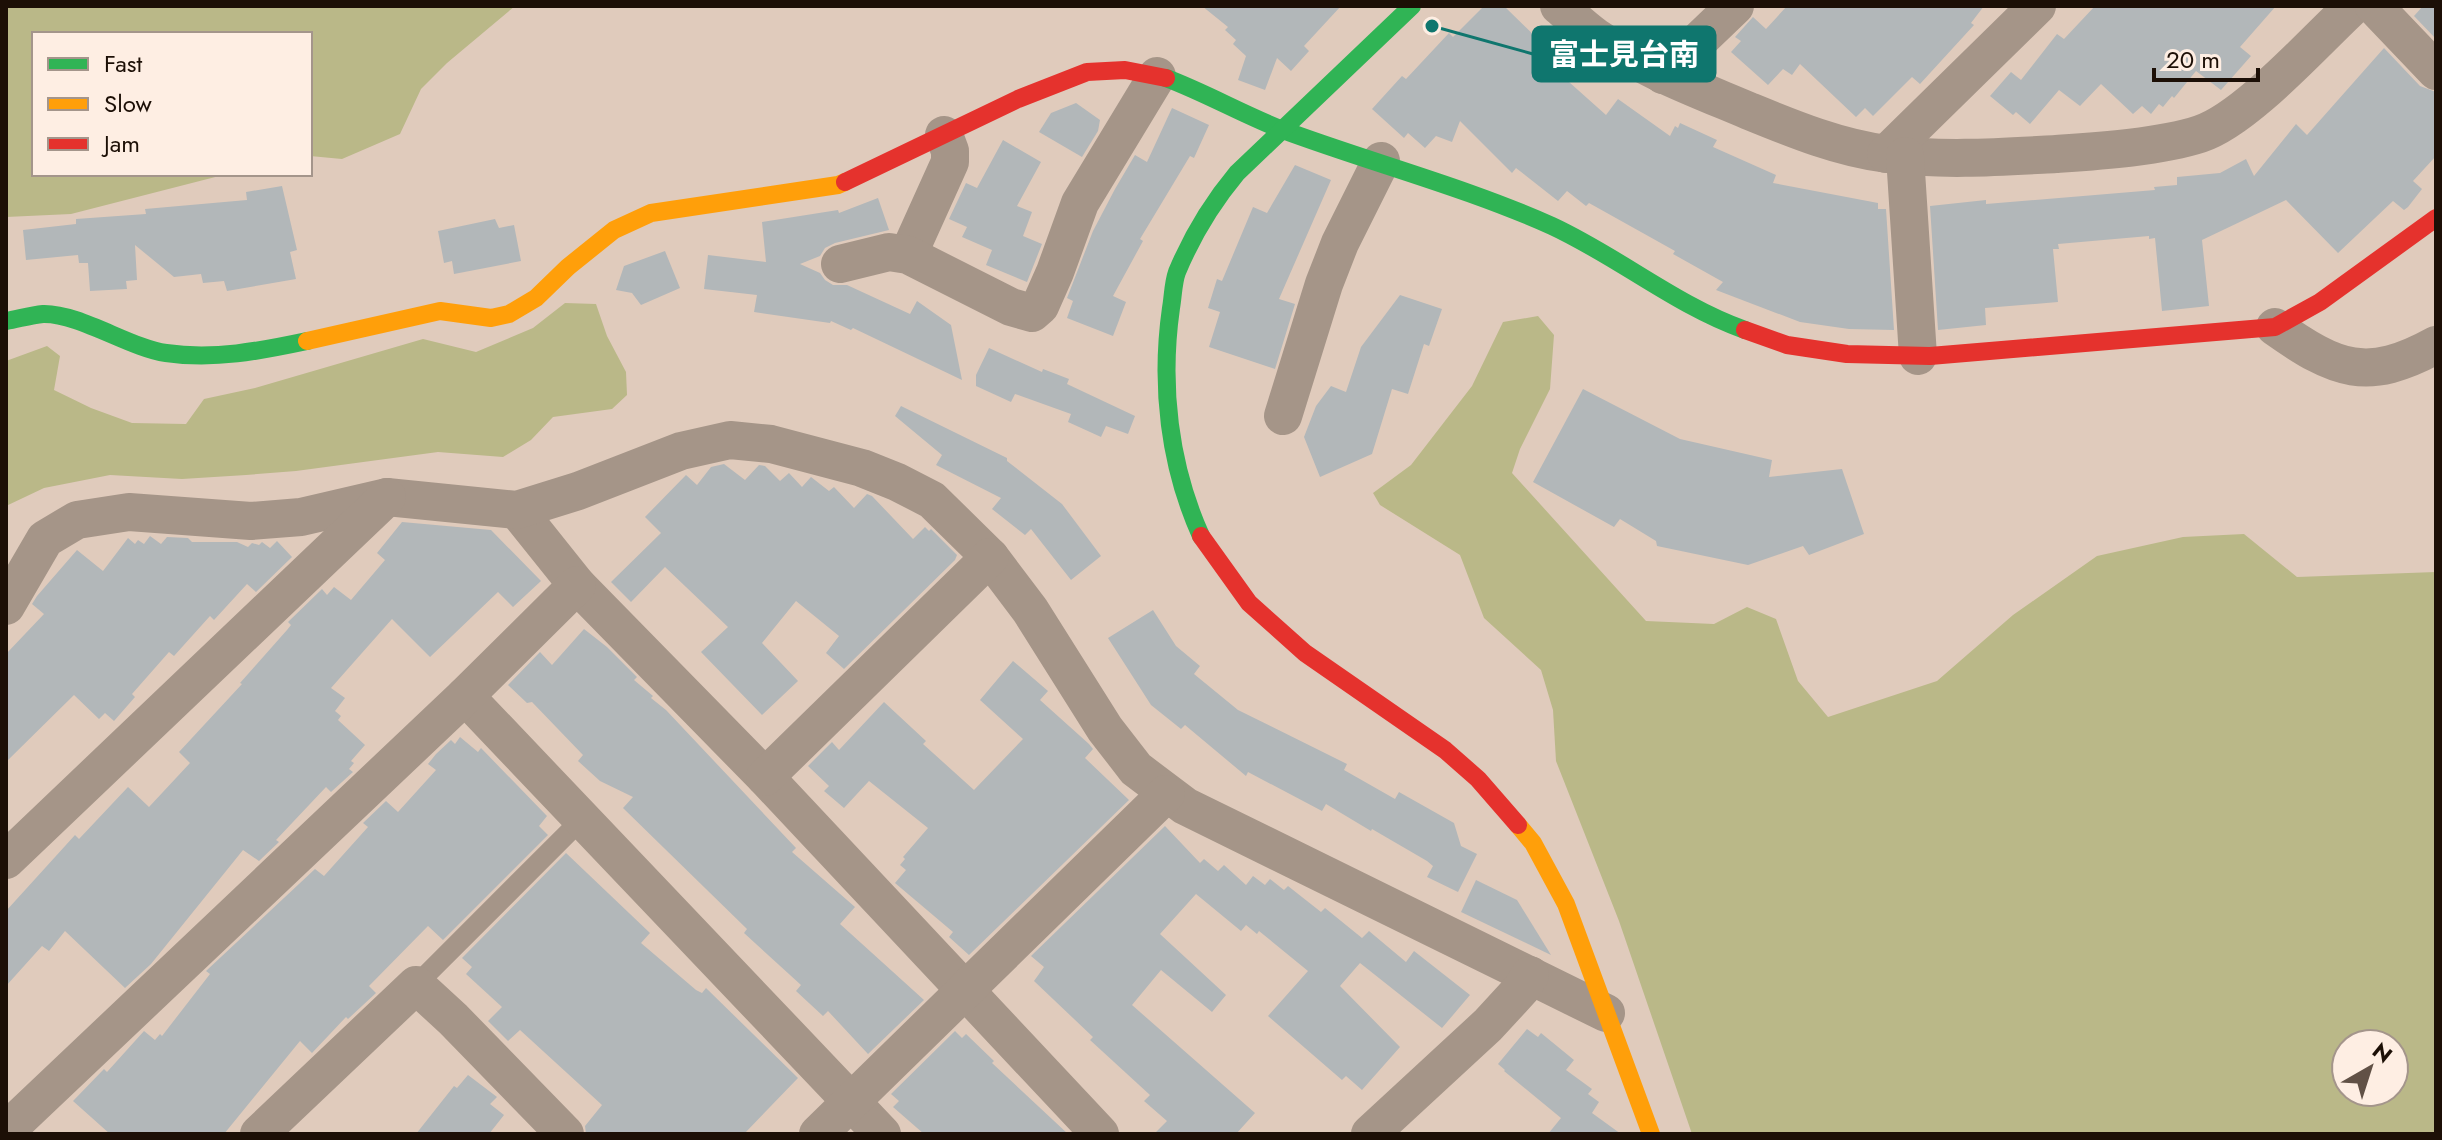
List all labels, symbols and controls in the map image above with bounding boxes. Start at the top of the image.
callout: 富士見台南 [1533,27,1715,81]
legend [32,32,312,176]
scale bar [2154,32,2258,82]
text: 富士見台南 [1549,33,1699,76]
text: 20 m [2166,42,2220,77]
text: Fast [104,46,142,81]
text: Slow [104,86,152,121]
text: Jam [101,126,140,161]
north arrow [2330,1028,2410,1108]
text: N [2366,1035,2399,1070]

